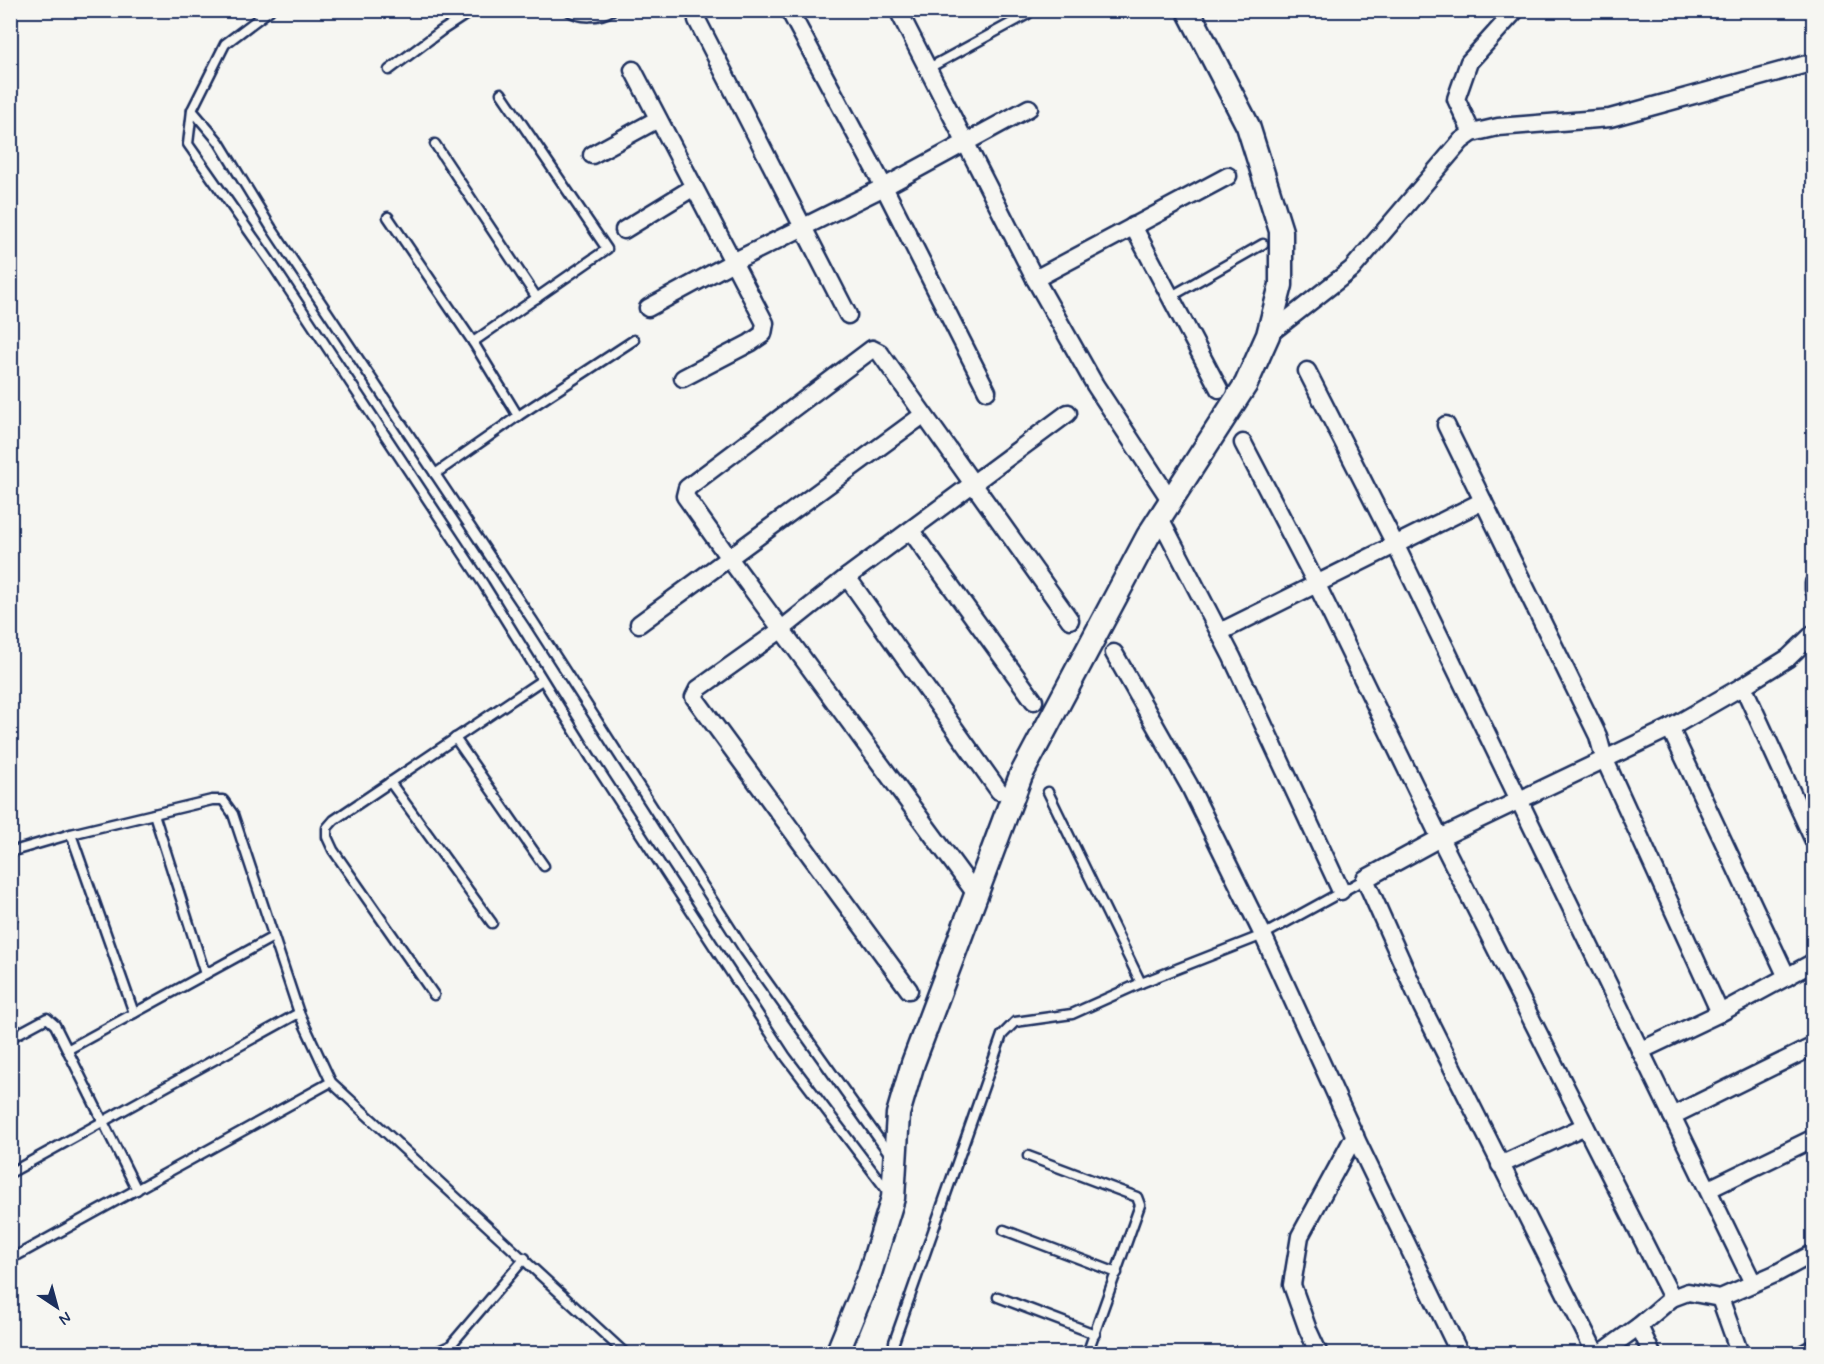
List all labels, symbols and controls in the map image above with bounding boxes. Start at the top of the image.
north arrow [27,1277,87,1337]
text: N [54,1306,75,1330]

